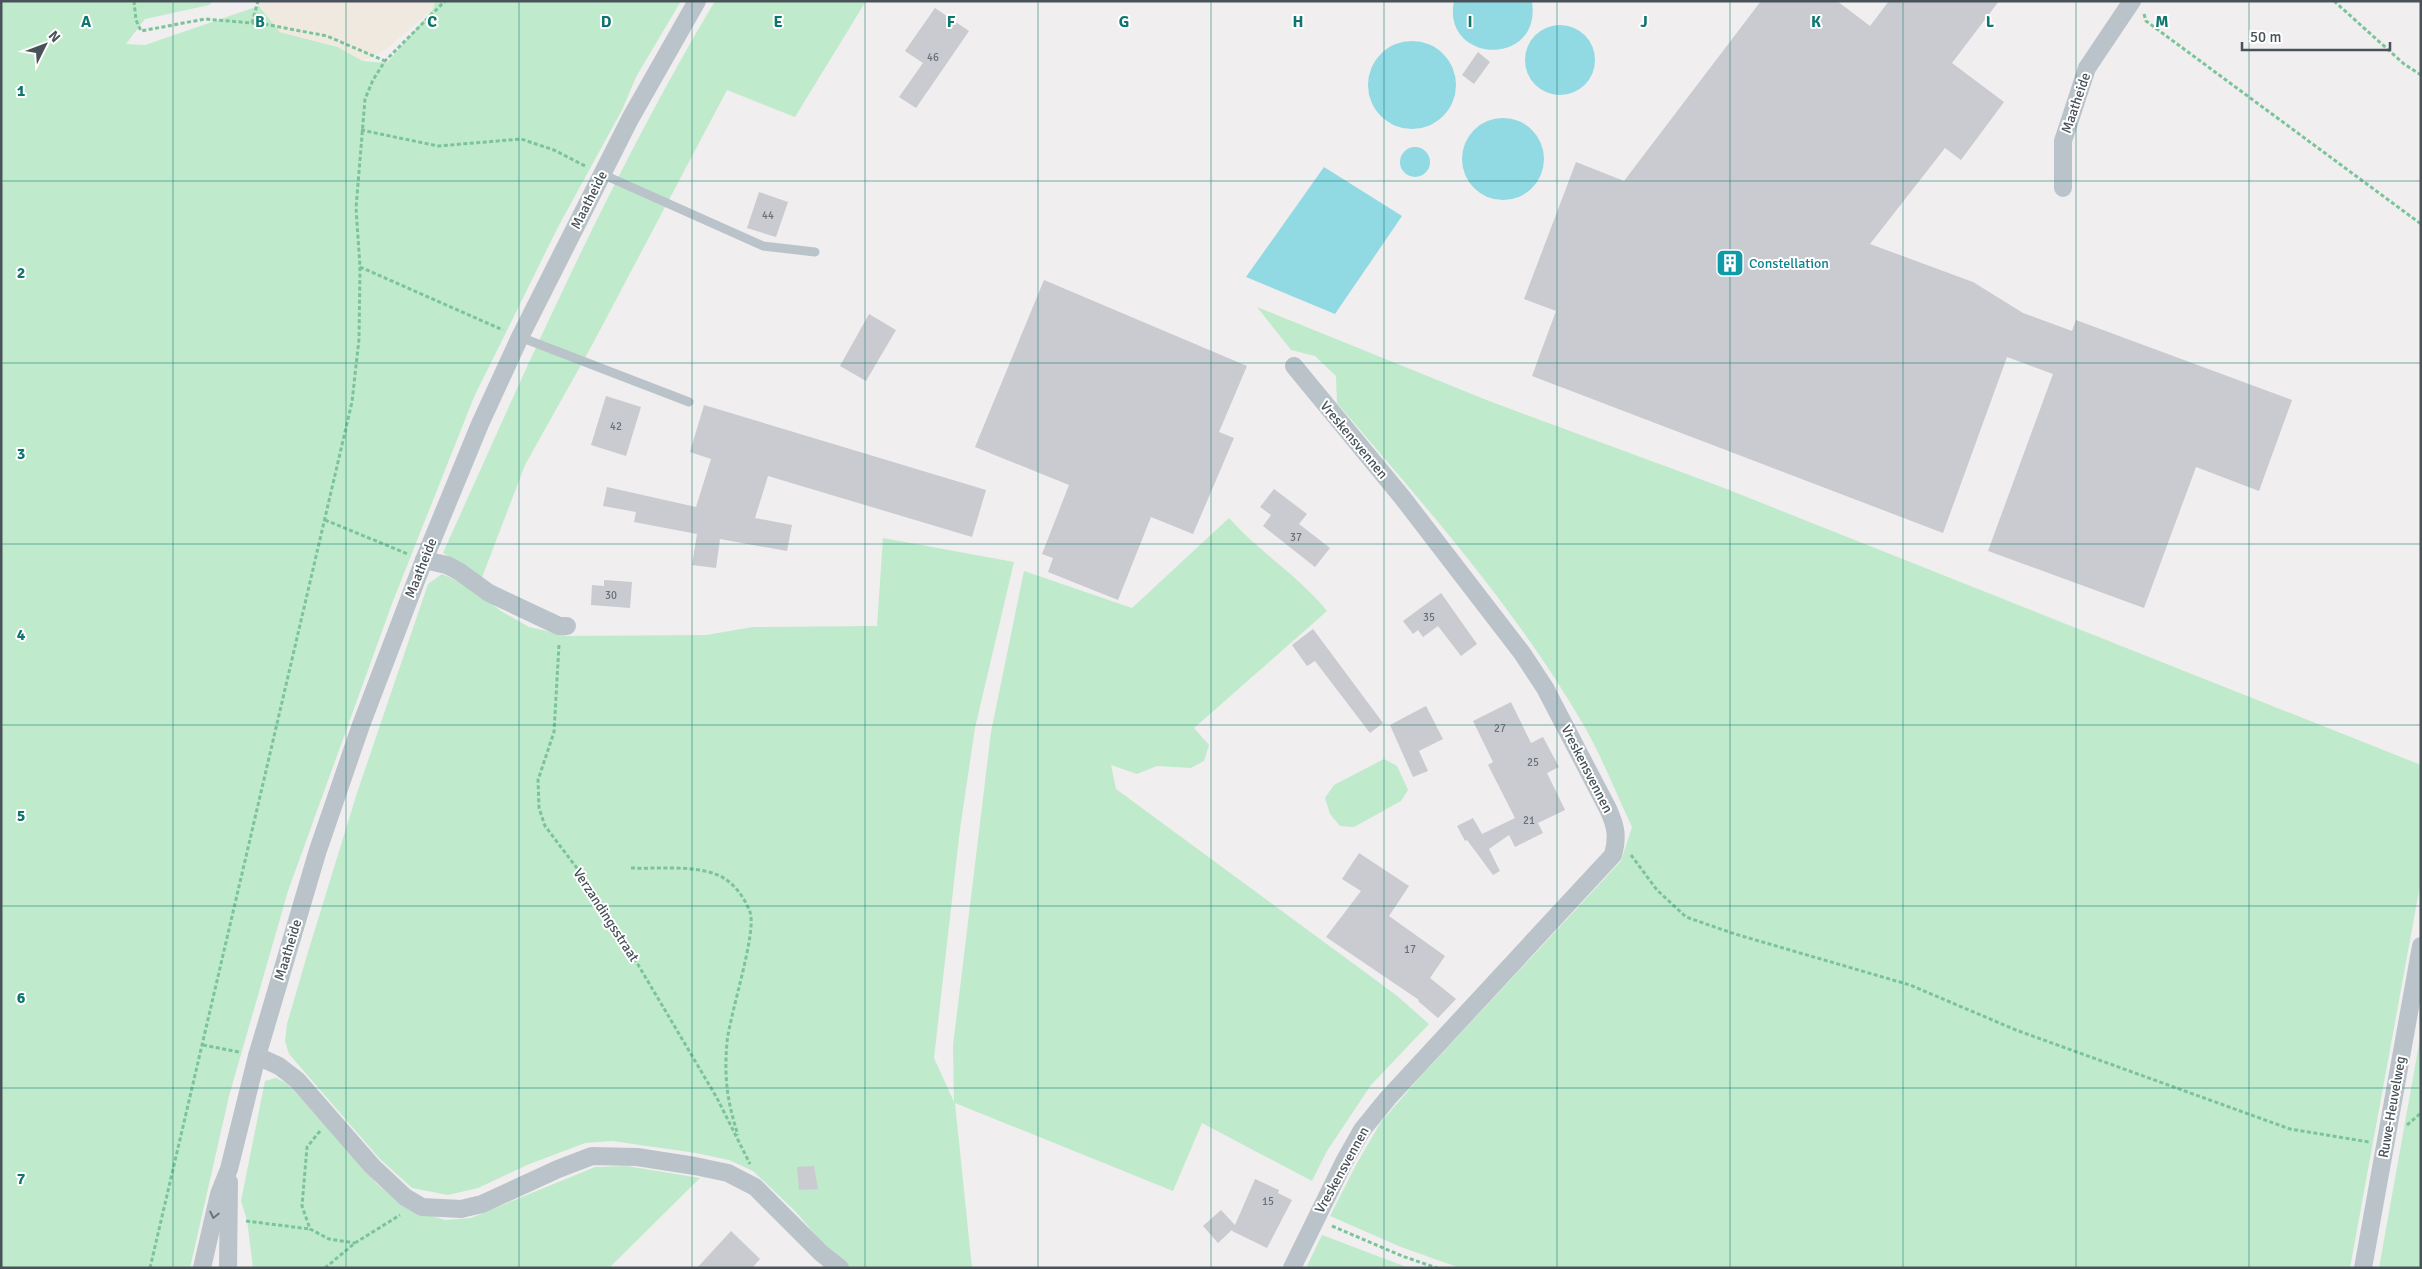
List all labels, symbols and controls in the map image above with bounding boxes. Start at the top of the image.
text: A [81,12,92,32]
text: B [255,12,265,32]
text: C [427,12,437,32]
text: D [601,12,612,32]
text: E [773,12,783,32]
text: F [947,12,956,32]
text: G [1119,12,1129,32]
text: H [1293,12,1303,32]
text: I [1467,12,1473,32]
text: J [1640,12,1648,32]
text: K [1811,12,1821,32]
text: L [1986,12,1995,32]
text: M [2155,12,2169,32]
north arrow [20,20,70,70]
scale bar [2242,20,2390,52]
text: N [45,27,64,46]
text: 50 m [2250,28,2281,46]
house number: 46 [927,51,939,64]
street label: Maatheide [2058,70,2094,136]
text: 1 [17,81,26,101]
street label: Maatheide [567,168,611,232]
house number: 44 [762,209,774,222]
building icon: Constellation [1715,248,1745,278]
place label: Constellation [1749,255,1829,272]
text: 2 [17,263,25,283]
street label: Vreskensvennen [1317,398,1391,482]
house number: 42 [610,420,622,433]
text: 3 [17,444,25,464]
house number: 37 [1290,531,1302,544]
street label: Maatheide [401,536,441,600]
house number: 30 [605,589,617,602]
house number: 35 [1423,611,1435,624]
text: 4 [17,625,26,645]
house number: 27 [1494,722,1506,735]
street label: Vreskensvennen [1558,722,1616,816]
house number: 25 [1527,756,1539,769]
text: 5 [17,806,25,826]
house number: 21 [1523,814,1535,827]
street label: Verzandingsstraat [569,865,643,965]
street label: Maatheide [271,917,305,983]
house number: 17 [1404,943,1416,956]
text: 6 [17,988,26,1008]
street label: Ruwe-Heuvelweg [2375,1055,2409,1159]
street label: Vreskensvennen [1311,1124,1373,1216]
text: 7 [17,1169,26,1189]
house number: 15 [1262,1195,1274,1208]
one-way arrow [209,1210,220,1219]

